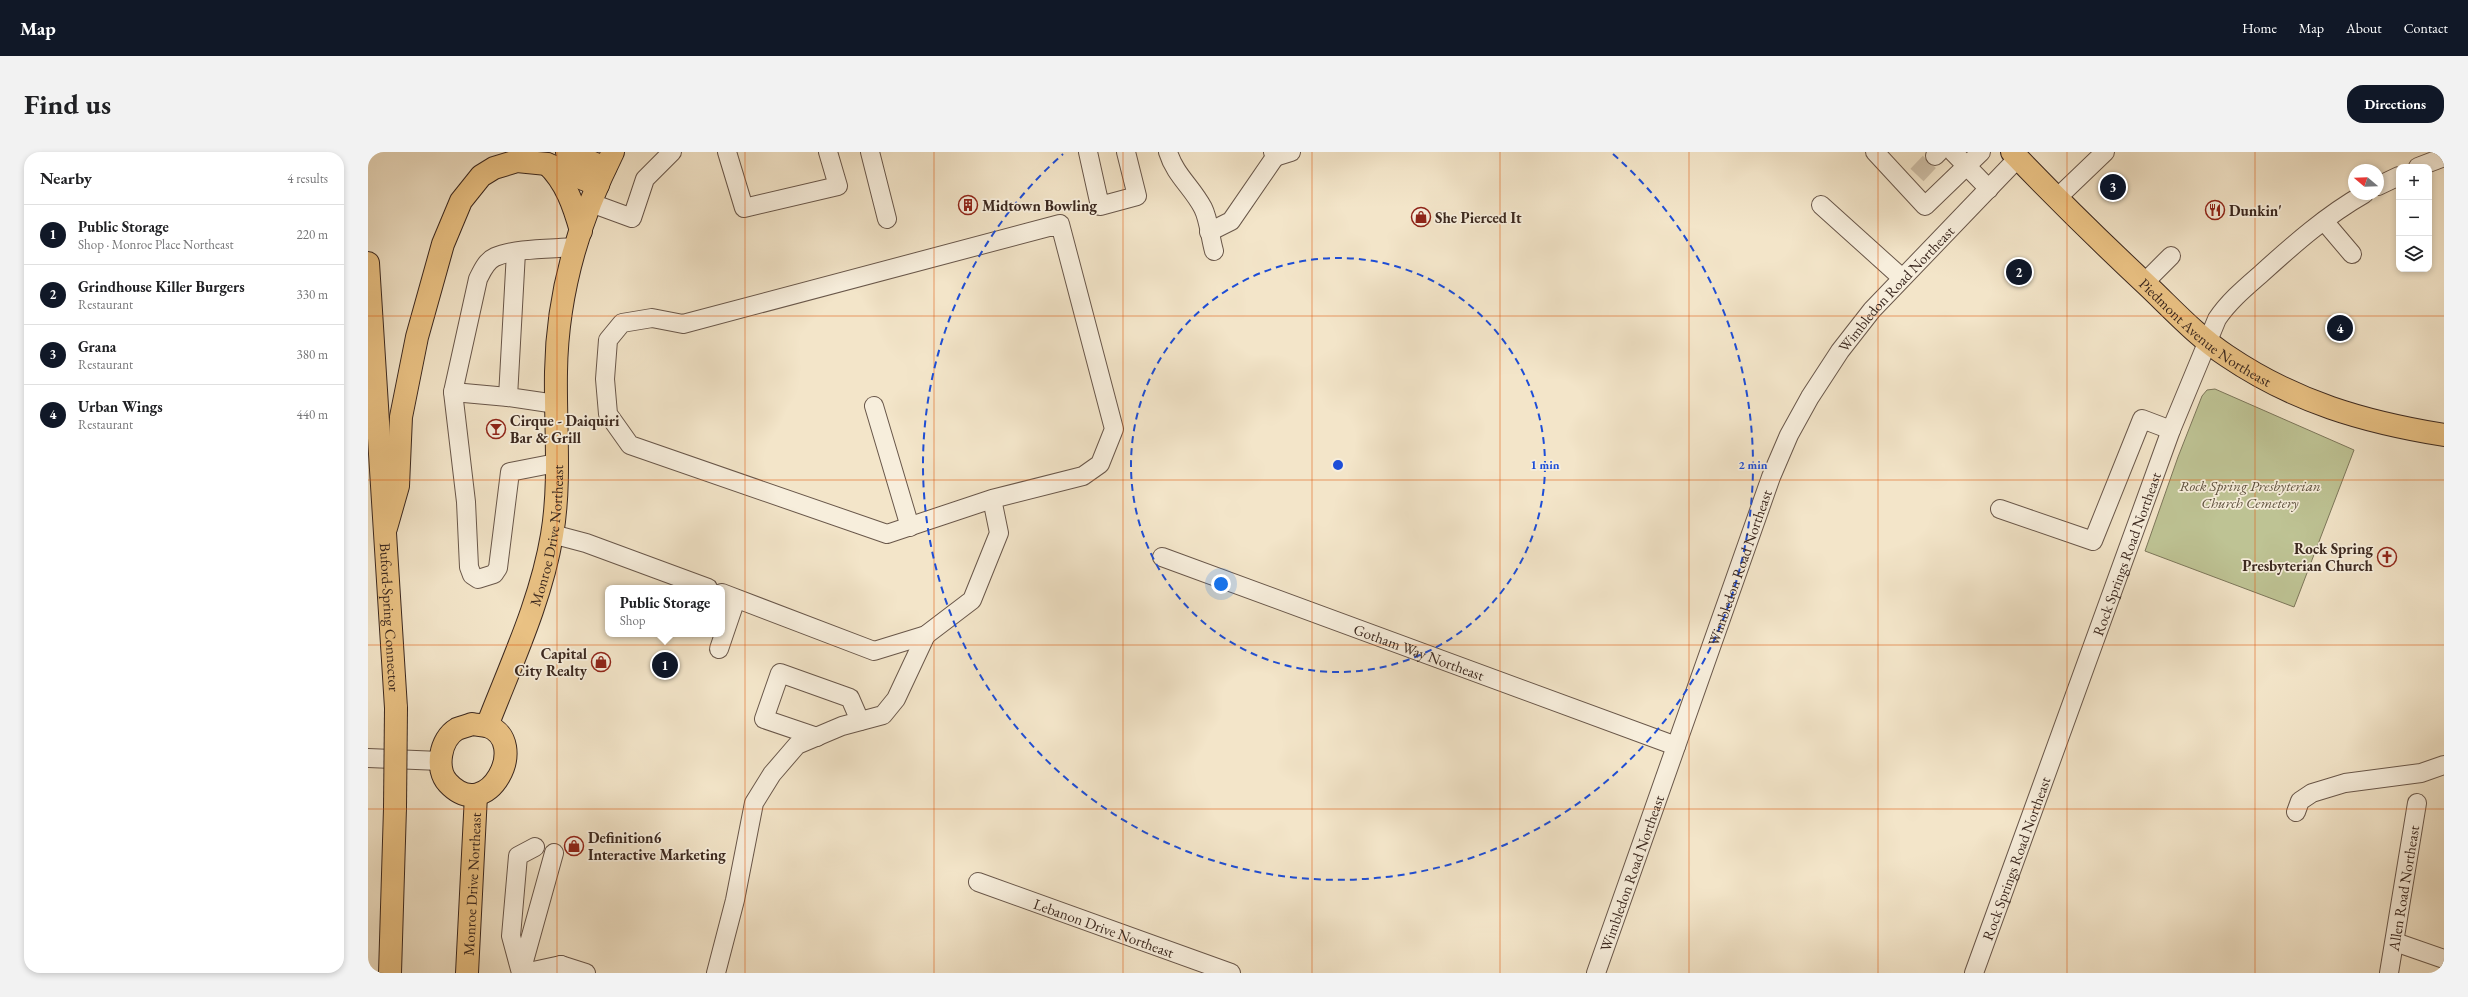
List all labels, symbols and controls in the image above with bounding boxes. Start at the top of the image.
text: Map [20,16,56,41]
text: Home [2242,19,2277,37]
text: Map [2299,19,2324,37]
text: About [2346,19,2382,37]
text: Contact [2404,19,2448,37]
button: Directions [2347,85,2444,123]
text: Find us [24,86,111,122]
north arrow [2348,164,2384,200]
map controls [2396,164,2432,272]
button: + [2396,164,2432,200]
text: Nearby [40,167,92,189]
text: 4 results [287,170,328,187]
pin: 3 [2100,172,2126,202]
building icon: Midtown Bowling [957,194,979,216]
place label: Midtown Bowling [982,196,1097,215]
restaurant icon: Dunkin' [2204,199,2226,221]
button: − [2396,200,2432,236]
place label: Dunkin' [2229,201,2282,220]
shop icon: She Pierced It [1410,206,1432,228]
place label: She Pierced It [1435,208,1522,227]
text: Public Storage [78,217,169,236]
street label: Wimbledon Road Northeast [1834,221,1958,355]
text: 1 [50,226,56,243]
text: 220 m [297,226,328,243]
text: Shop · Monroe Place Northeast [78,236,234,253]
button: layers [2396,236,2432,272]
pin: 2 [2006,257,2032,287]
street label: Piedmont Avenue Northeast [2136,274,2275,390]
text: Grindhouse Killer Burgers [78,277,245,296]
text: 2 [50,286,56,303]
text: 330 m [297,286,328,303]
text: Restaurant [78,296,133,313]
pin: 4 [2327,313,2353,343]
text: Grana [78,337,116,356]
text: 3 [50,346,56,363]
text: 380 m [297,346,328,363]
text: Restaurant [78,356,133,373]
text: Urban Wings [78,397,163,416]
text: 4 [50,406,56,423]
text: 440 m [297,406,328,423]
place label: Cirque - Daiquiri Bar & Grill [510,411,620,447]
text: Restaurant [78,416,133,433]
bar icon: Cirque - Daiquiri Bar & Grill [485,418,507,440]
text: 1 min [1530,457,1560,473]
text: 2 min [1738,457,1768,473]
centre of rings [1331,458,1345,472]
street label: Monroe Drive Northeast [525,465,567,608]
street label: Rock Springs Road Northeast [2088,469,2165,638]
park label: Rock Spring Presbyterian Church Cemetery [2179,476,2321,512]
street label: Wimbledon Road Northeast [1703,487,1775,648]
place label: Rock Spring Presbyterian Church [2242,539,2374,575]
street label: Buford-Spring Connector [376,542,404,692]
church icon: Rock Spring Presbyterian Church [2376,546,2398,568]
your location [1211,574,1231,594]
popup [605,585,725,637]
text: Public Storage [620,593,710,612]
text: Shop [620,612,646,629]
street label: Gotham Way Northeast [1351,619,1487,684]
place label: Capital City Realty [514,644,588,680]
pin: 1 [652,650,678,680]
shop icon: Capital City Realty [590,651,612,673]
street label: Rock Springs Road Northeast [1977,774,2054,943]
street label: Wimbledon Road Northeast [1595,792,1668,954]
street label: Monroe Drive Northeast [458,812,485,956]
street label: Allen Road Northeast [2383,824,2423,953]
place label: Definition6 Interactive Marketing [588,828,726,864]
shop icon: Definition6 Interactive Marketing [563,835,585,857]
street label: Lebanon Drive Northeast [1031,893,1177,961]

